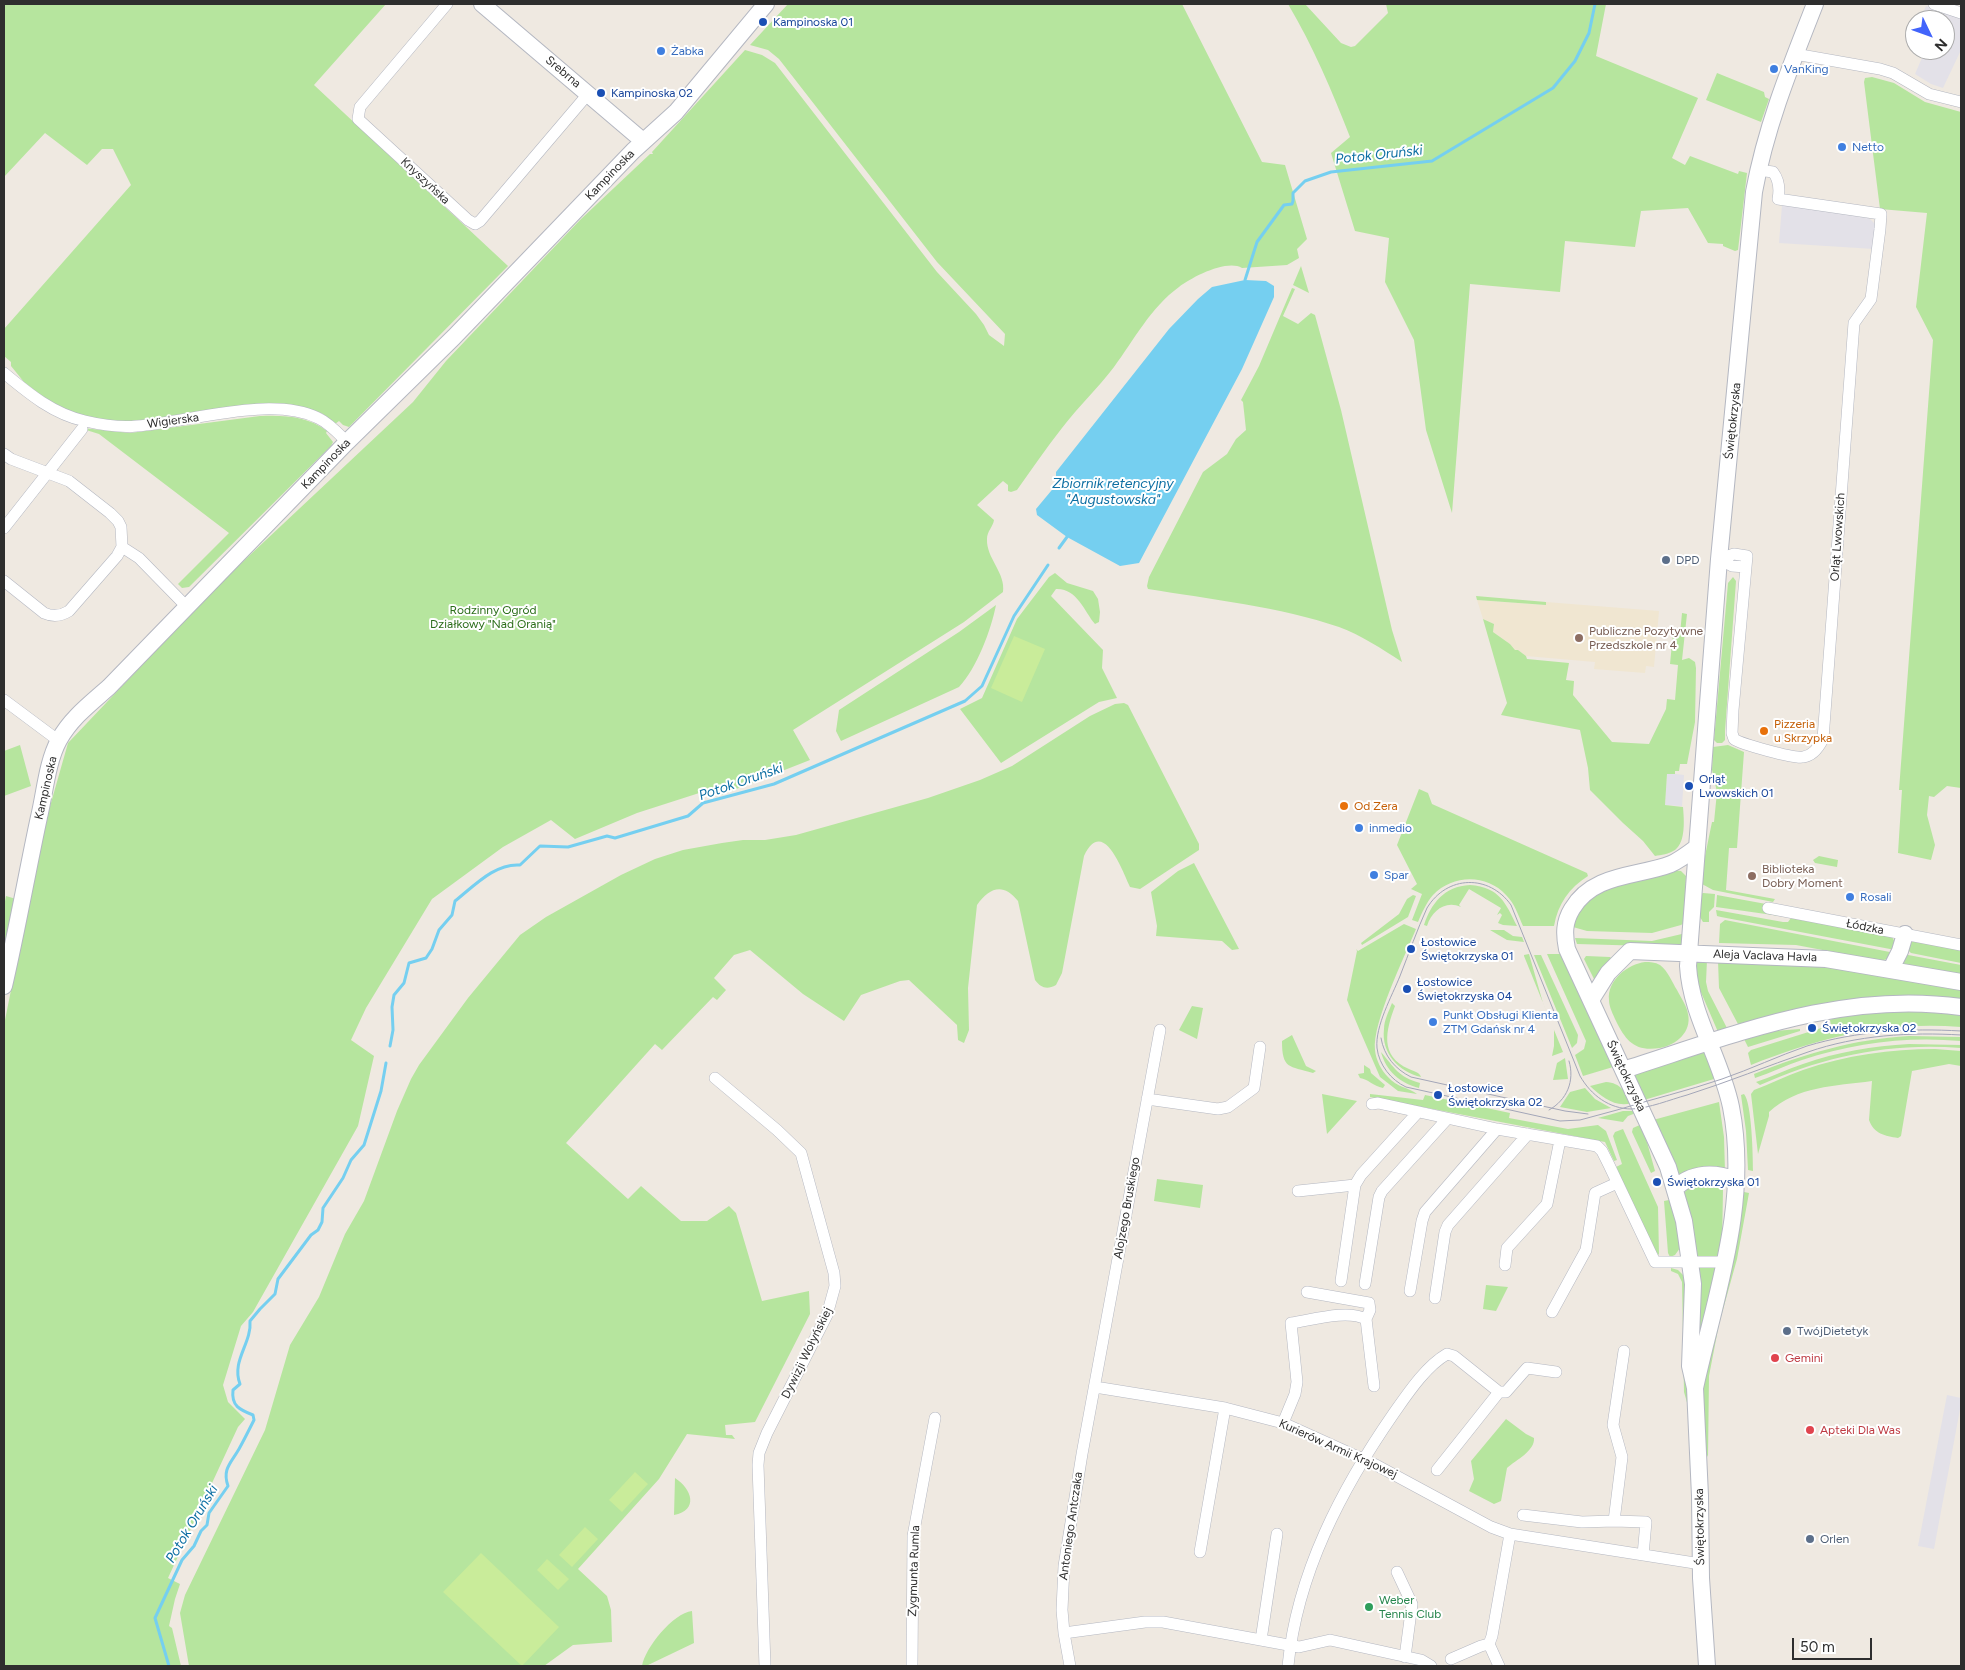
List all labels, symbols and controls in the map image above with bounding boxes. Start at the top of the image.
north arrow [1905,10,1955,60]
place label: Kampinoska 01 [773,15,853,29]
marker: Kampinoska 01 [757,16,769,28]
text: N [1931,35,1951,54]
place label: Żabka [671,44,704,58]
marker: Żabka [655,45,667,57]
street label: Srebrna [542,53,584,91]
place label: VanKing [1784,62,1828,76]
marker: VanKing [1768,63,1780,75]
place label: Kampinoska 02 [611,86,693,100]
marker: Kampinoska 02 [595,87,607,99]
place label: Netto [1852,140,1884,154]
marker: Netto [1836,141,1848,153]
water label: Potok Oruński [1334,142,1424,168]
street label: Kampinoska [582,147,638,203]
street label: Knyszyńska [397,155,453,207]
street label: Świętokrzyska [1722,382,1744,460]
street label: Wigierska [146,410,200,432]
street label: Kampinoska [298,436,354,492]
water label: Zbiornik retencyjny "Augustowska" [1052,476,1174,508]
street label: Orląt Lwowskich [1828,492,1848,582]
place label: DPD [1676,553,1699,567]
marker: DPD [1660,554,1672,566]
park label: Rodzinny Ogród Działkowy "Nad Oranią" [430,603,556,631]
place label: Publiczne Pozytywne Przedszkole nr 4 [1589,624,1703,652]
marker: Publiczne Pozytywne Przedszkole nr 4 [1573,632,1585,644]
place label: Pizzeria u Skrzypka [1774,717,1832,745]
marker: Pizzeria u Skrzypka [1758,725,1770,737]
street label: Kampinoska [32,755,60,821]
water label: Potok Oruński [697,760,785,804]
place label: Orląt Lwowskich 01 [1699,772,1774,800]
marker: Orląt Lwowskich 01 [1683,780,1695,792]
place label: Od Zera [1354,799,1398,813]
marker: Od Zera [1338,800,1350,812]
place label: inmedio [1369,821,1412,835]
marker: inmedio [1353,822,1365,834]
place label: Biblioteka Dobry Moment [1762,862,1843,890]
place label: Spar [1384,868,1409,882]
marker: Spar [1368,869,1380,881]
marker: Biblioteka Dobry Moment [1746,870,1758,882]
place label: Rosali [1860,890,1892,904]
marker: Rosali [1844,891,1856,903]
street label: Łódzka [1845,916,1885,938]
place label: Łostowice Świętokrzyska 01 [1421,935,1514,963]
marker: Łostowice Świętokrzyska 01 [1405,943,1417,955]
street label: Aleja Vaclava Havla [1713,947,1817,965]
place label: Łostowice Świętokrzyska 04 [1417,975,1512,1003]
marker: Łostowice Świętokrzyska 04 [1401,983,1413,995]
place label: Punkt Obsługi Klienta ZTM Gdańsk nr 4 [1443,1008,1558,1036]
marker: Punkt Obsługi Klienta ZTM Gdańsk nr 4 [1427,1016,1439,1028]
place label: Świętokrzyska 02 [1822,1021,1916,1035]
marker: Świętokrzyska 02 [1806,1022,1818,1034]
street label: Świętokrzyska [1603,1038,1649,1114]
place label: Łostowice Świętokrzyska 02 [1448,1081,1542,1109]
marker: Łostowice Świętokrzyska 02 [1432,1089,1444,1101]
street label: Alojzego Bruskiego [1111,1156,1143,1260]
place label: Świętokrzyska 01 [1667,1175,1760,1189]
marker: Świętokrzyska 01 [1651,1176,1663,1188]
street label: Dywizji Wołyńskiej [779,1305,835,1401]
place label: TwójDietetyk [1797,1324,1868,1338]
marker: TwójDietetyk [1781,1325,1793,1337]
place label: Gemini [1785,1351,1823,1365]
marker: Gemini [1769,1352,1781,1364]
street label: Kurierów Armii Krajowej [1277,1416,1399,1482]
place label: Apteki Dla Was [1820,1423,1901,1437]
marker: Apteki Dla Was [1804,1424,1816,1436]
street label: Antoniego Antczaka [1056,1471,1086,1581]
water label: Potok Oruński [162,1482,222,1566]
street label: Świętokrzyska [1692,1488,1708,1566]
street label: Zygmunta Rumla [905,1525,923,1617]
place label: Orlen [1820,1532,1849,1546]
marker: Orlen [1804,1533,1816,1545]
place label: Weber Tennis Club [1379,1593,1441,1621]
marker: Weber Tennis Club [1363,1601,1375,1613]
scale bar [1795,1628,1875,1660]
text: 50 m [1800,1638,1835,1656]

